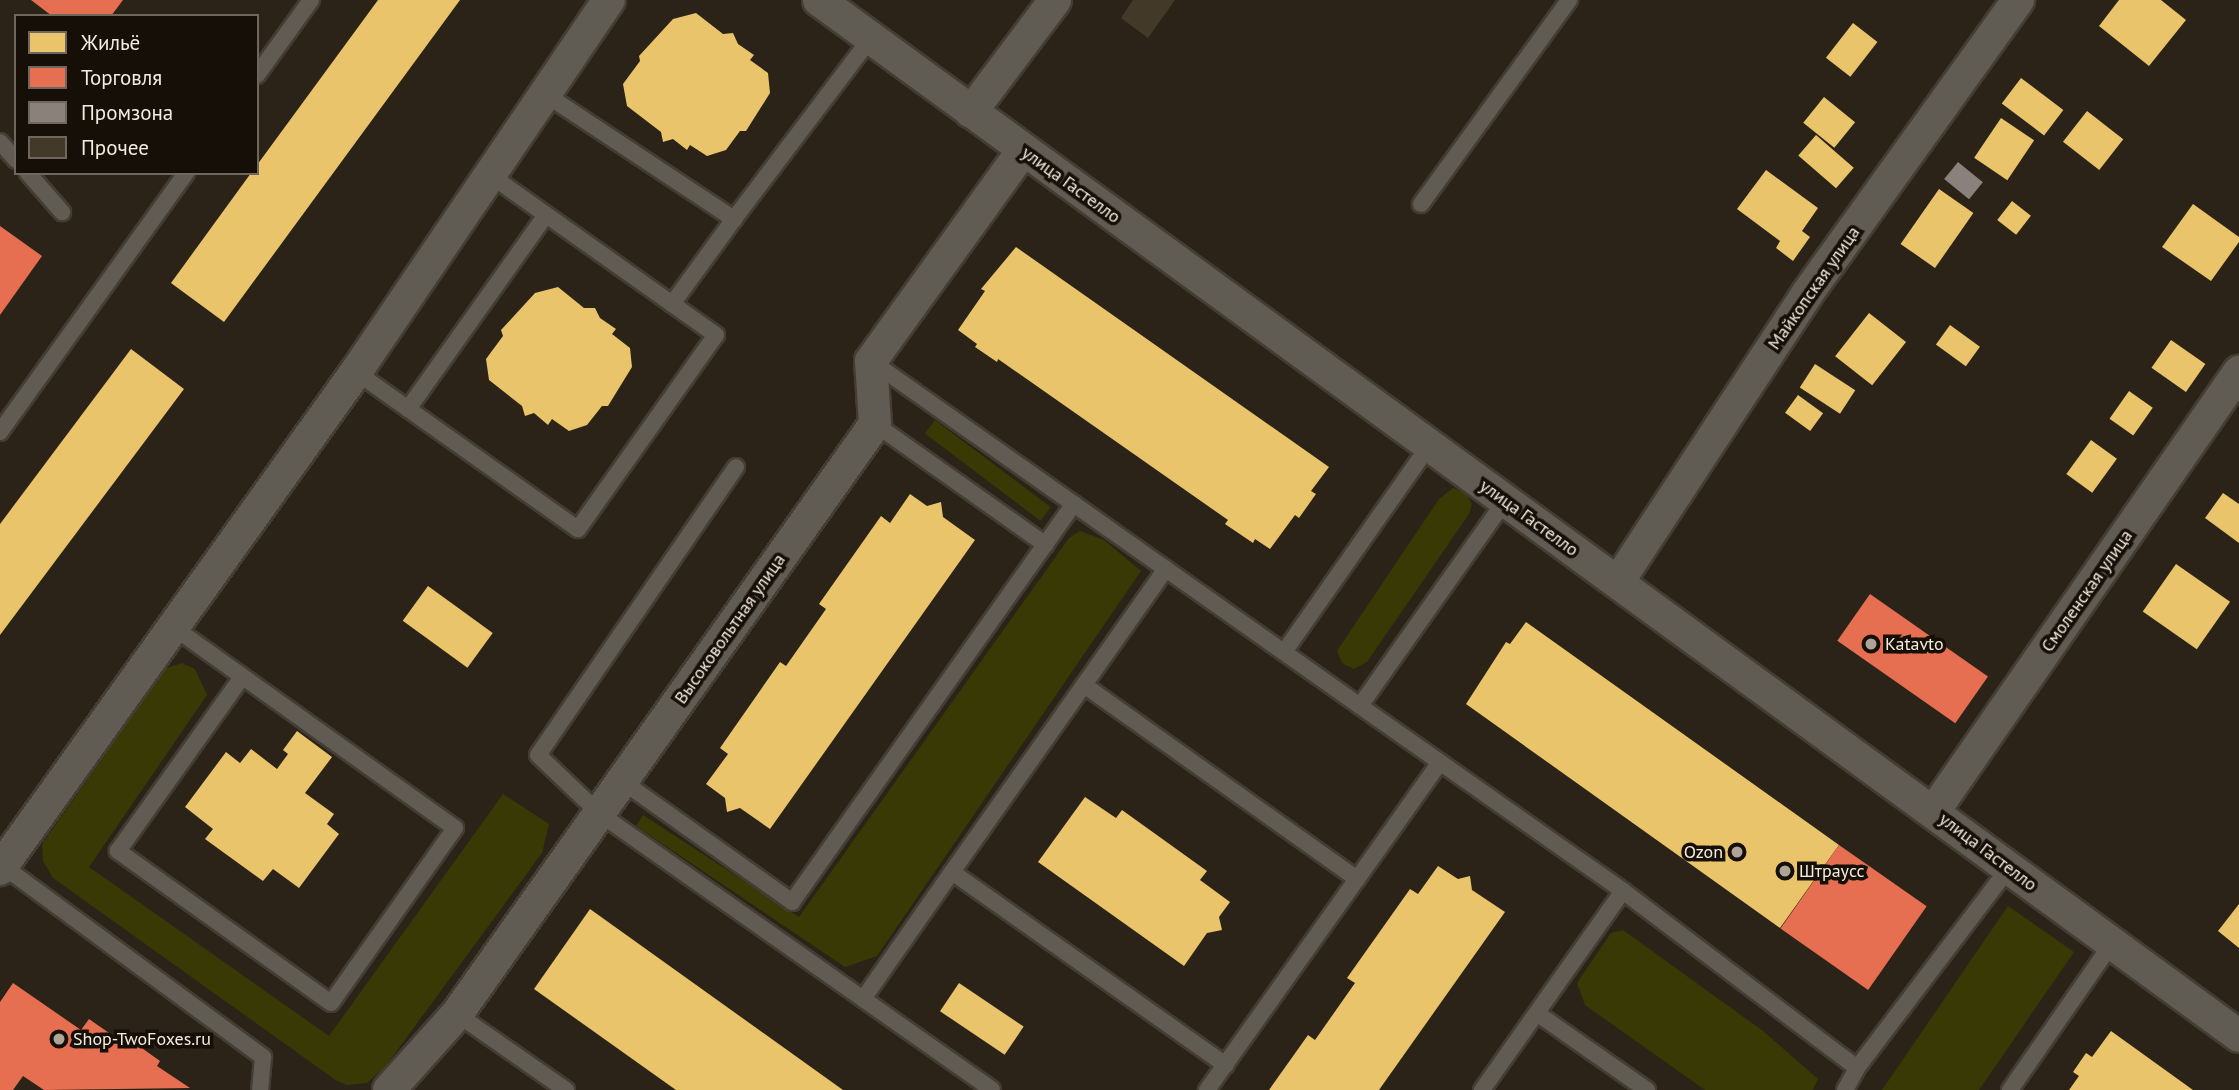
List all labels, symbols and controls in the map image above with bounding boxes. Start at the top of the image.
legend [14,14,259,175]
text: Жильё [81,29,140,56]
text: Торговля [81,64,162,91]
text: Промзона [81,99,173,126]
text: Прочее [81,134,149,161]
street label: улица Гастелло [1017,142,1125,228]
street label: Майкопская улица [1763,222,1865,354]
street label: улица Гастелло [1475,475,1583,561]
street label: Смоленская улица [2037,526,2137,656]
street label: Высоковольтная улица [670,550,790,708]
place label: Katavto [1885,633,1944,655]
marker: Katavto [1863,636,1879,652]
street label: улица Гастелло [1935,808,2041,896]
place label: Ozon [1684,841,1723,863]
marker: Ozon [1729,844,1745,860]
place label: Штраусс [1799,860,1865,882]
marker: Штраусс [1777,863,1793,879]
place label: Shop-TwoFoxes.ru [73,1028,211,1050]
marker: Shop-TwoFoxes.ru [51,1031,67,1047]

